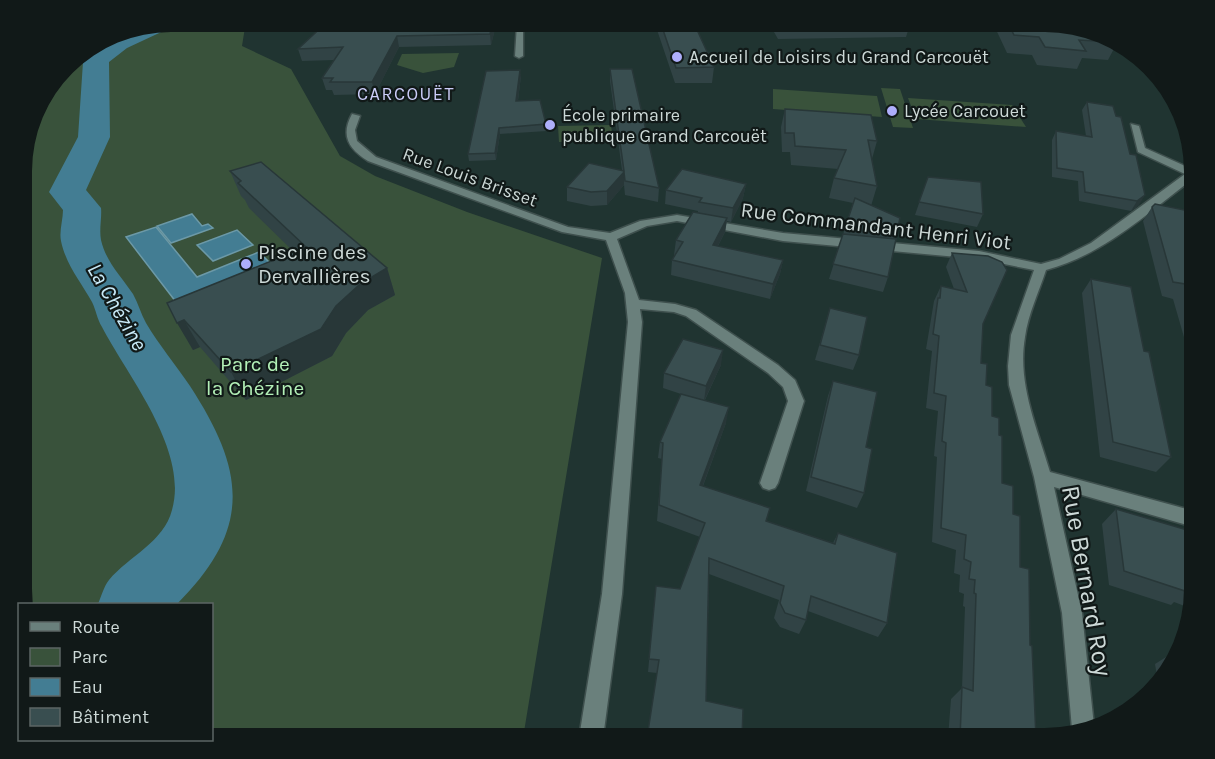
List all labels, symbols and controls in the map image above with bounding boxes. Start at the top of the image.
place label: Accueil de Loisirs du Grand Carcouët [689,46,989,68]
marker: Accueil de Loisirs du Grand Carcouët [670,50,684,64]
district label: CARCOUËT [357,83,455,105]
place label: Lycée Carcouet [904,100,1026,122]
place label: École primaire publique Grand Carcouët [562,103,767,147]
marker: Lycée Carcouet [885,104,899,118]
marker: École primaire publique Grand Carcouët [543,118,557,132]
street label: Rue Louis Brisset [400,142,541,212]
street label: Rue Commandant Henri Viot [739,197,1013,255]
place label: Piscine des Dervallières [258,240,371,288]
marker: Piscine des Dervallières [239,257,253,271]
water label: La Chézine [82,259,152,355]
park label: Parc de la Chézine [206,352,304,400]
street label: Rue Bernard Roy [1055,483,1119,679]
legend [18,603,213,741]
text: Route [72,616,120,638]
text: Parc [72,646,108,668]
text: Eau [72,676,103,698]
text: Bâtiment [72,706,149,728]

